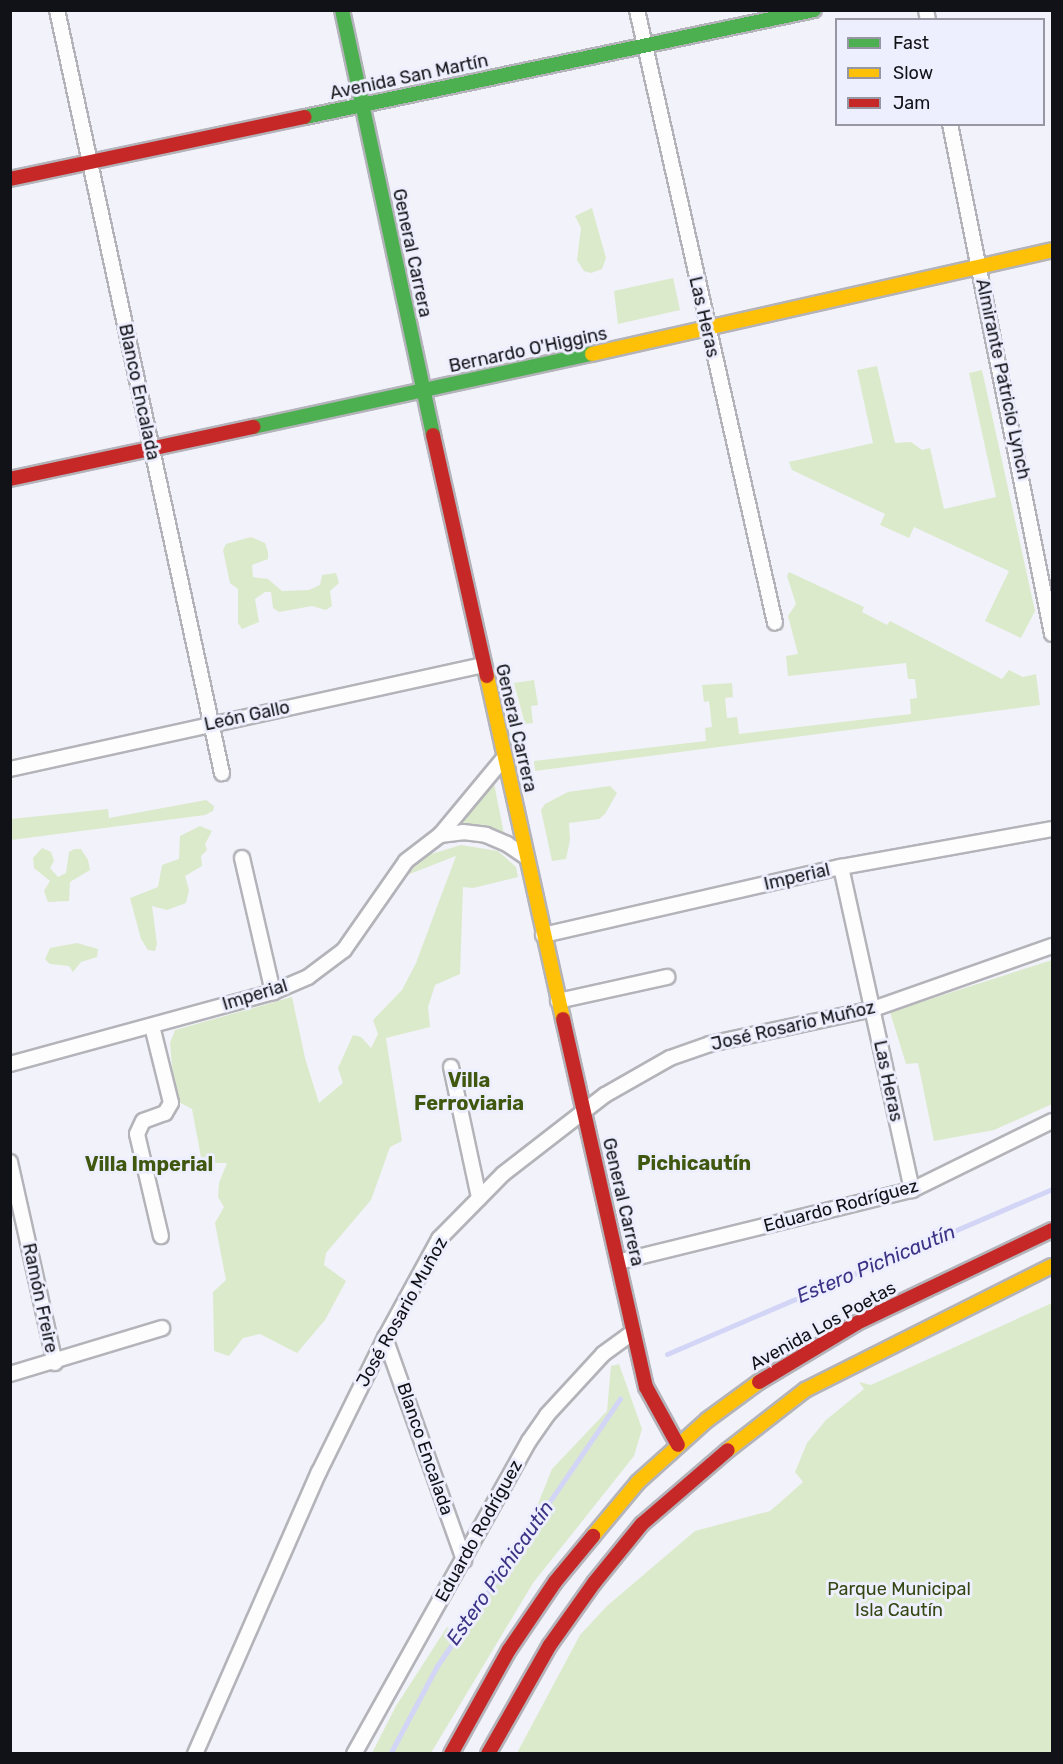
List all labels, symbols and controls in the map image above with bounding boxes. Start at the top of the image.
legend [835,18,1045,126]
text: Fast [893,32,929,54]
street label: Avenida San Martín [328,50,490,104]
text: Slow [893,62,933,84]
text: Jam [893,92,930,114]
street label: General Carrera [388,187,436,319]
street label: Las Heras [684,274,724,360]
street label: Almirante Patricio Lynch [971,277,1035,481]
street label: Blanco Encalada [114,322,164,462]
street label: Bernardo O'Higgins [447,323,609,377]
street label: General Carrera [491,662,541,794]
street label: León Gallo [202,696,292,736]
street label: Imperial [762,859,832,895]
street label: Imperial [220,975,290,1015]
street label: José Rosario Muñoz [709,997,877,1055]
street label: Las Heras [869,1038,907,1124]
district label: Villa Ferroviaria [414,1068,524,1115]
street label: General Carrera [598,1136,648,1268]
district label: Pichicautín [637,1151,751,1175]
district label: Villa Imperial [85,1152,213,1176]
street label: Eduardo Rodríguez [761,1175,921,1237]
water label: Estero Pichicautín [793,1220,959,1308]
street label: José Rosario Muñoz [352,1233,452,1391]
street label: Ramón Freire [18,1241,62,1355]
street label: Avenida Los Poetas [746,1277,900,1375]
street label: Blanco Encalada [392,1380,458,1518]
street label: Eduardo Rodríguez [431,1456,527,1606]
water label: Estero Pichicautín [441,1496,559,1650]
park label: Parque Municipal Isla Cautín [827,1579,971,1622]

